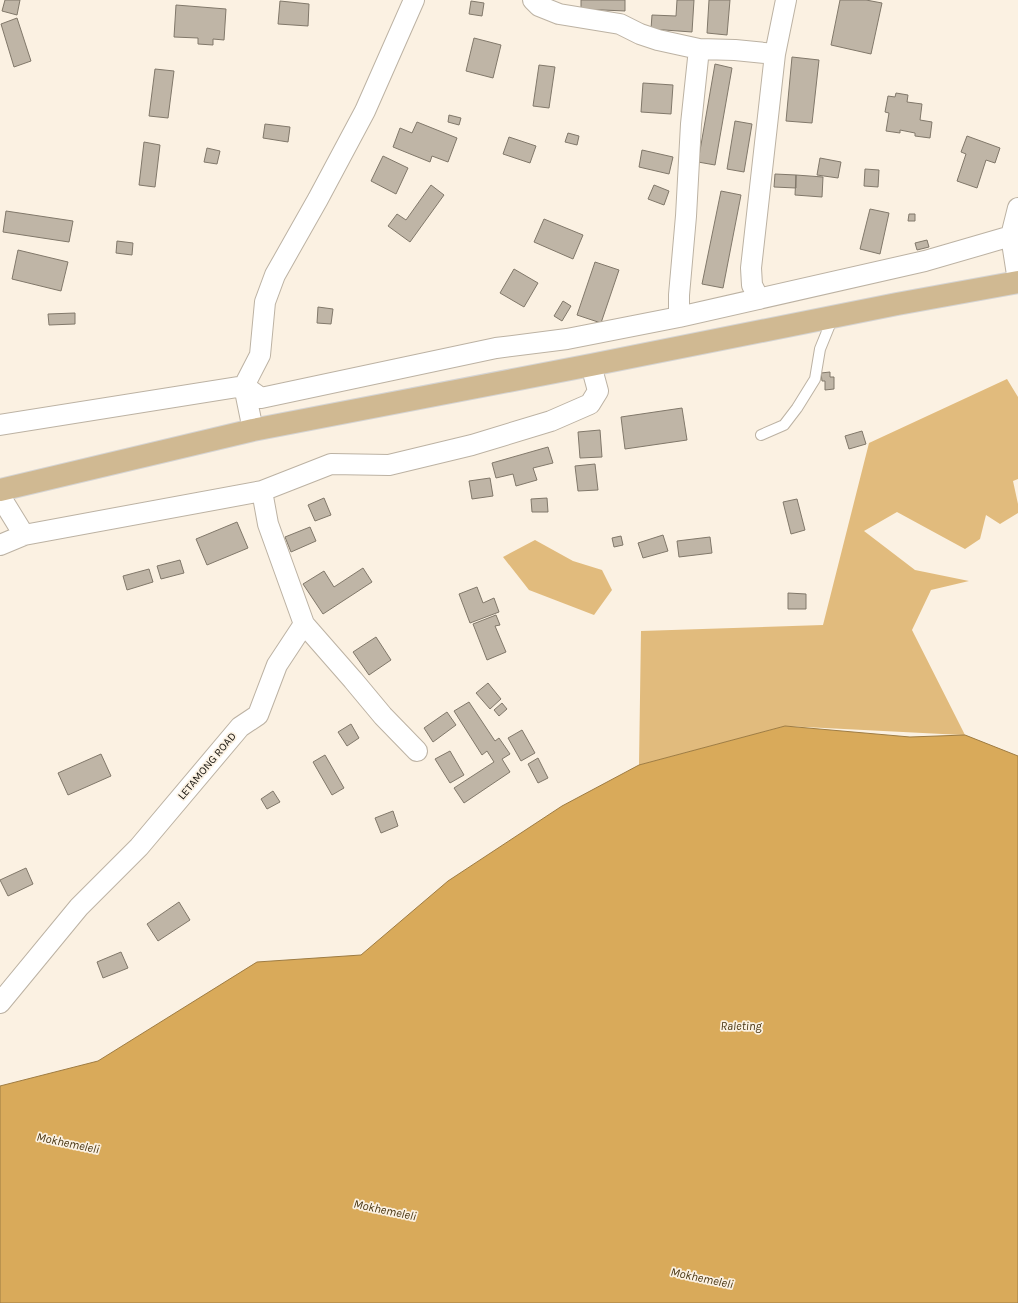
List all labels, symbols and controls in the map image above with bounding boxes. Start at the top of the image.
street label: LETAMONG ROAD [175,730,239,802]
water label: Raleting [720,1019,762,1033]
water label: Mokhemeleli [35,1130,101,1156]
water label: Mokhemeleli [352,1197,418,1223]
water label: Mokhemeleli [669,1265,735,1291]

